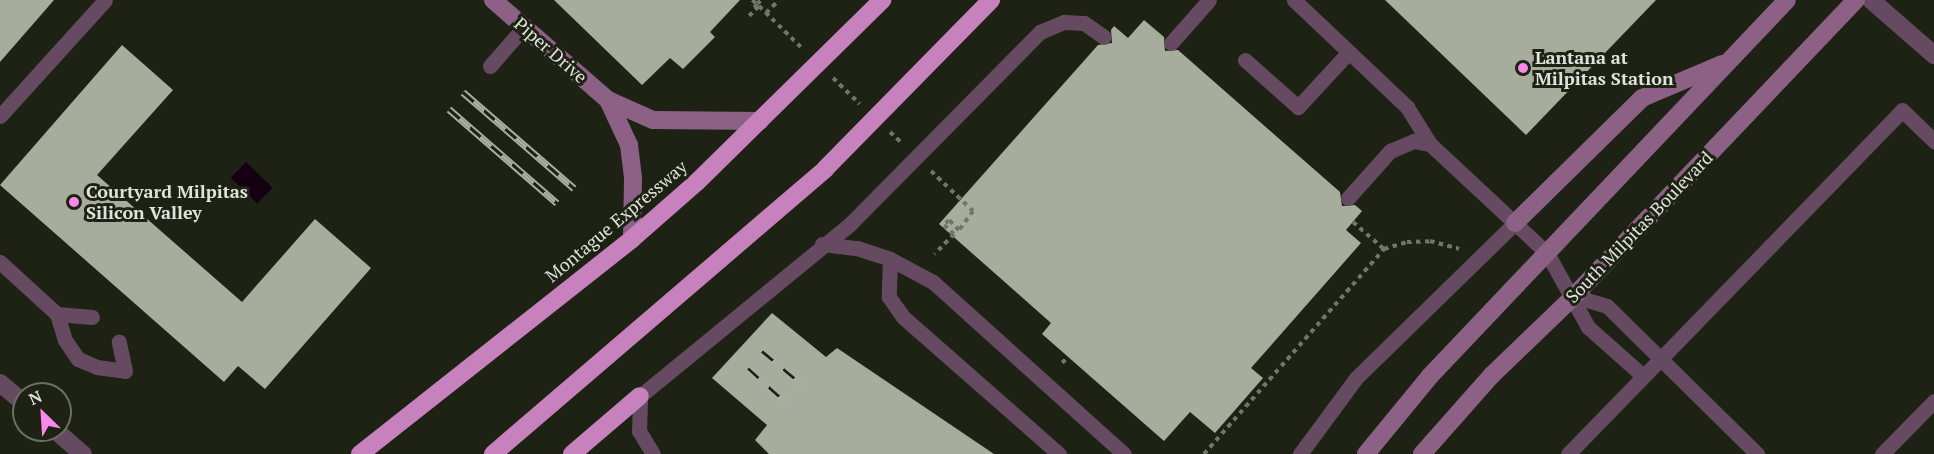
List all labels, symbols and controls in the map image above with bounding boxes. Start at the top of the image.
street label: Piper Drive [510,12,592,88]
place label: Lantana at Milpitas Station [1535,47,1674,90]
marker: Lantana at Milpitas Station [1516,61,1530,75]
street label: South Milpitas Boulevard [1561,147,1717,307]
street label: Montague Expressway [541,155,691,287]
place label: Courtyard Milpitas Silicon Valley [86,181,248,224]
marker: Courtyard Milpitas Silicon Valley [67,195,81,209]
north arrow [12,382,72,442]
text: N [25,385,45,410]

